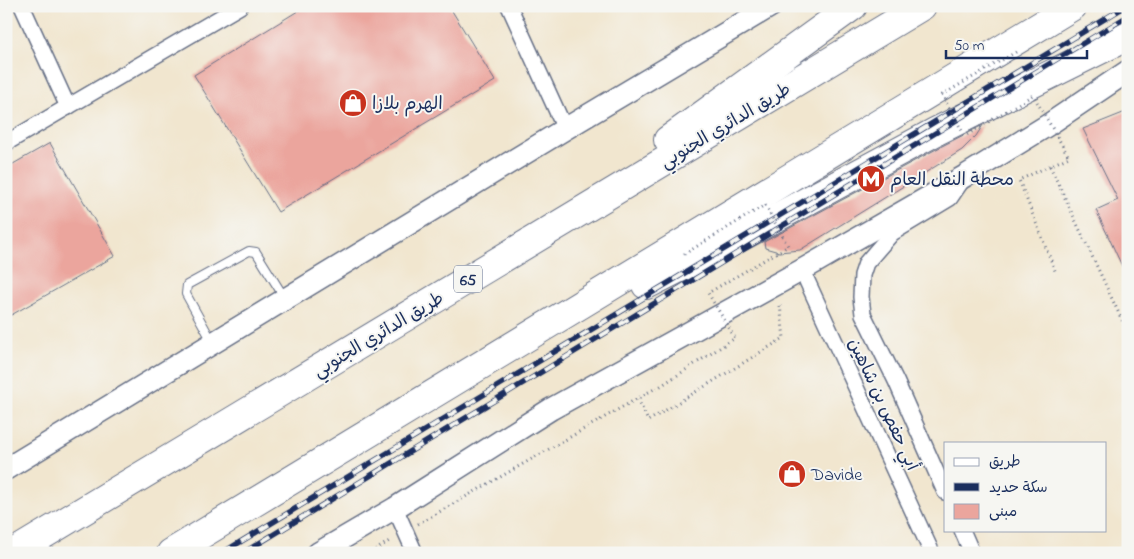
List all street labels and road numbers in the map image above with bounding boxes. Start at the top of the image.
street label: طريق الدائري الجنوبي [656,77,797,177]
road number: 65 [454,266,482,292]
street label: طريق الدائري الجنوبي [309,286,450,386]
street label: أبي حفص بن شاهين [839,334,925,476]

